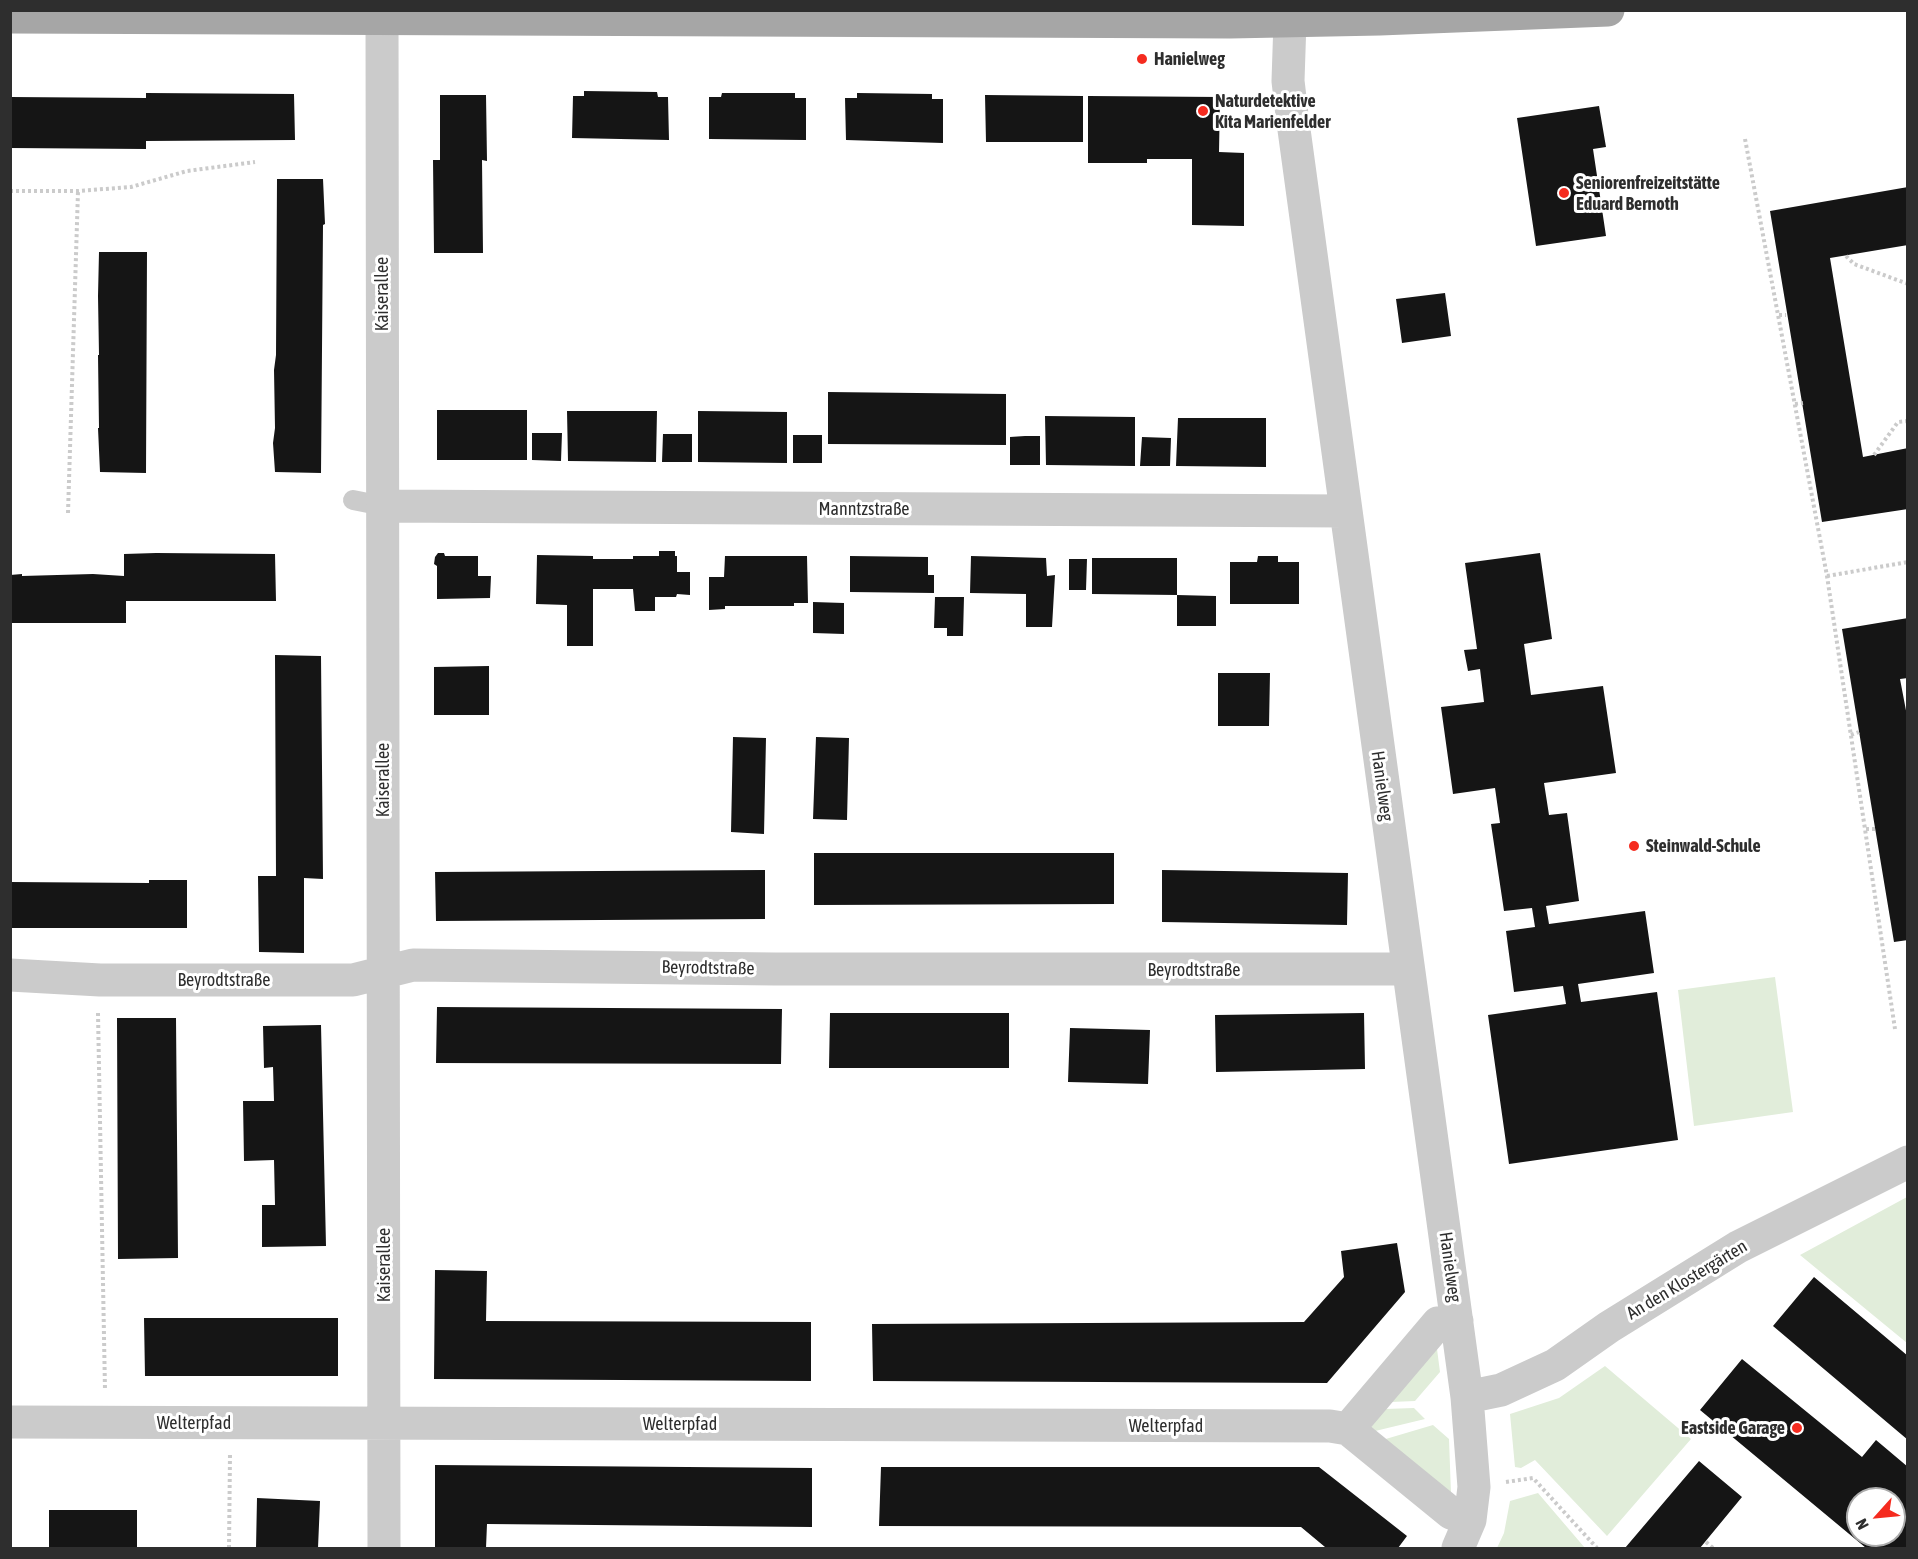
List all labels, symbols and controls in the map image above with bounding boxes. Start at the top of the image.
place label: Hanielweg [1154,48,1225,70]
marker: Hanielweg [1135,52,1149,66]
place label: Naturdetektive Kita Marienfelder [1215,90,1331,132]
marker: Naturdetektive Kita Marienfelder [1196,104,1210,118]
place label: Seniorenfreizeitstätte Eduard Bernoth [1576,172,1720,214]
marker: Seniorenfreizeitstätte Eduard Bernoth [1557,186,1571,200]
street label: Kaiserallee [371,257,393,331]
street label: Manntzstraße [818,498,910,520]
street label: Kaiserallee [372,743,394,817]
street label: Hanielweg [1366,749,1398,823]
place label: Steinwald-Schule [1646,835,1761,857]
marker: Steinwald-Schule [1627,839,1641,853]
street label: Beyrodtstraße [661,956,755,980]
street label: Beyrodtstraße [1148,959,1240,981]
street label: Beyrodtstraße [178,969,270,991]
street label: Kaiserallee [373,1228,395,1302]
street label: Hanielweg [1434,1230,1466,1304]
street label: An den Klostergärten [1623,1235,1751,1325]
street label: Welterpfad [157,1412,231,1434]
street label: Welterpfad [643,1413,717,1435]
street label: Welterpfad [1129,1415,1203,1437]
place label: Eastside Garage [1681,1417,1785,1439]
marker: Eastside Garage [1790,1421,1804,1435]
north arrow [1846,1487,1906,1547]
text: N [1852,1516,1872,1533]

